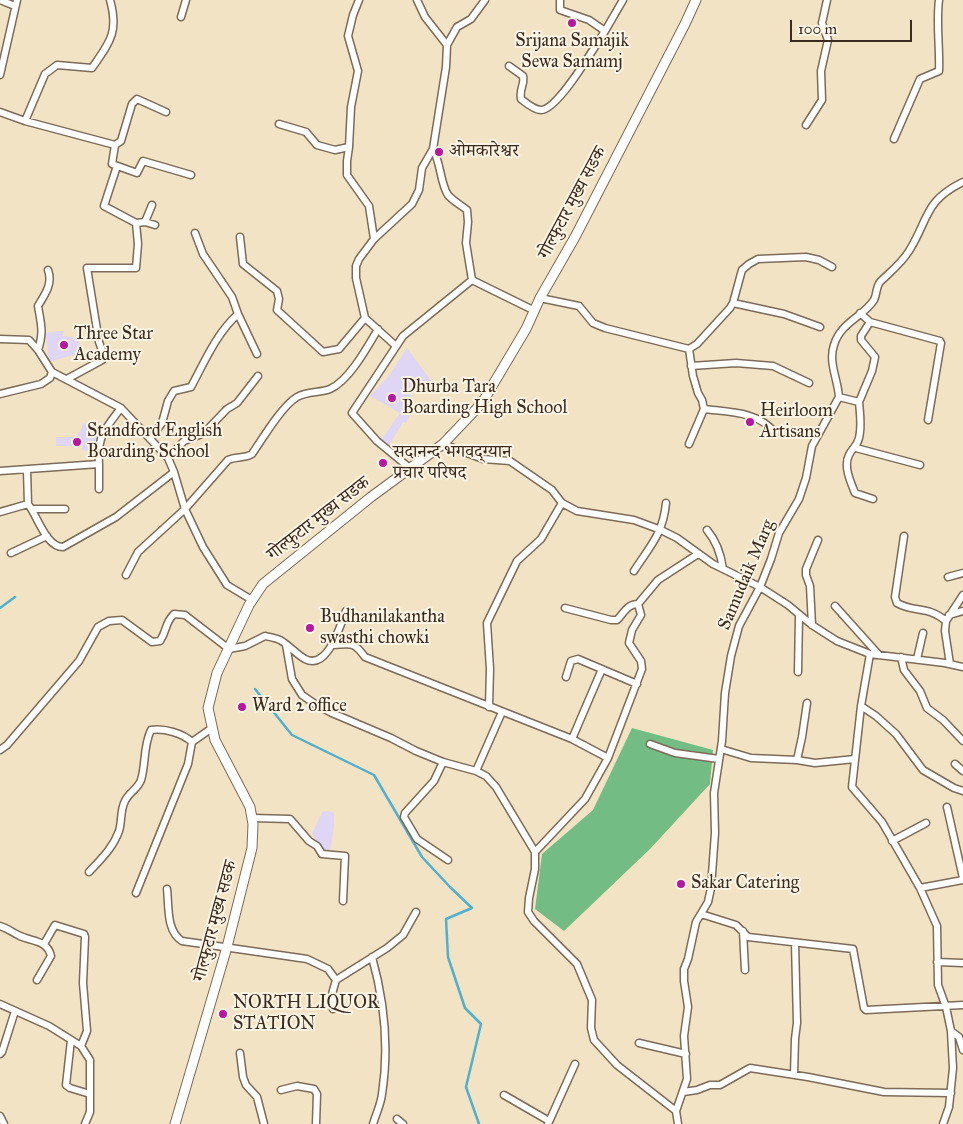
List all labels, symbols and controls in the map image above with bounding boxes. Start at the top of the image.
scale bar [793,10,916,42]
marker: Srijana Samajik Sewa Samamj [566,17,578,29]
text: 100 m [798,20,837,38]
place label: Srijana Samajik Sewa Samamj [515,31,629,74]
place label: ओमकारेश्वर [449,141,519,163]
street label: गोल्फुटार मुख्य सडक [534,143,612,263]
marker: ओमकारेश्वर [433,146,445,158]
place label: Three Star Academy [74,324,153,366]
marker: Three Star Academy [58,339,70,351]
place label: Dhurba Tara Boarding High School [402,377,567,419]
marker: Dhurba Tara Boarding High School [386,392,398,404]
place label: Heirloom Artisans [760,401,833,444]
marker: Heirloom Artisans [744,416,756,428]
place label: Standford English Boarding School [87,421,222,464]
marker: Standford English Boarding School [71,436,83,448]
place label: सदानन्द भगवद्ग्यान प्रचार परिषद [393,442,511,484]
marker: सदानन्द भगवद्ग्यान प्रचार परिषद [377,457,389,469]
street label: गोल्फुटार मुख्य सडक [263,472,375,566]
street label: Samudaik Marg [714,517,780,633]
place label: Budhanilakantha swasthi chowki [320,607,445,650]
marker: Budhanilakantha swasthi chowki [304,622,316,634]
place label: Ward 2 office [252,696,347,718]
marker: Ward 2 office [236,701,248,713]
street label: गोल्फुटार मुख्य सडक [189,858,243,984]
place label: Sakar Catering [691,873,799,895]
marker: Sakar Catering [675,878,687,890]
place label: NORTH LIQUOR STATION [233,993,379,1036]
marker: NORTH LIQUOR STATION [217,1008,229,1020]

